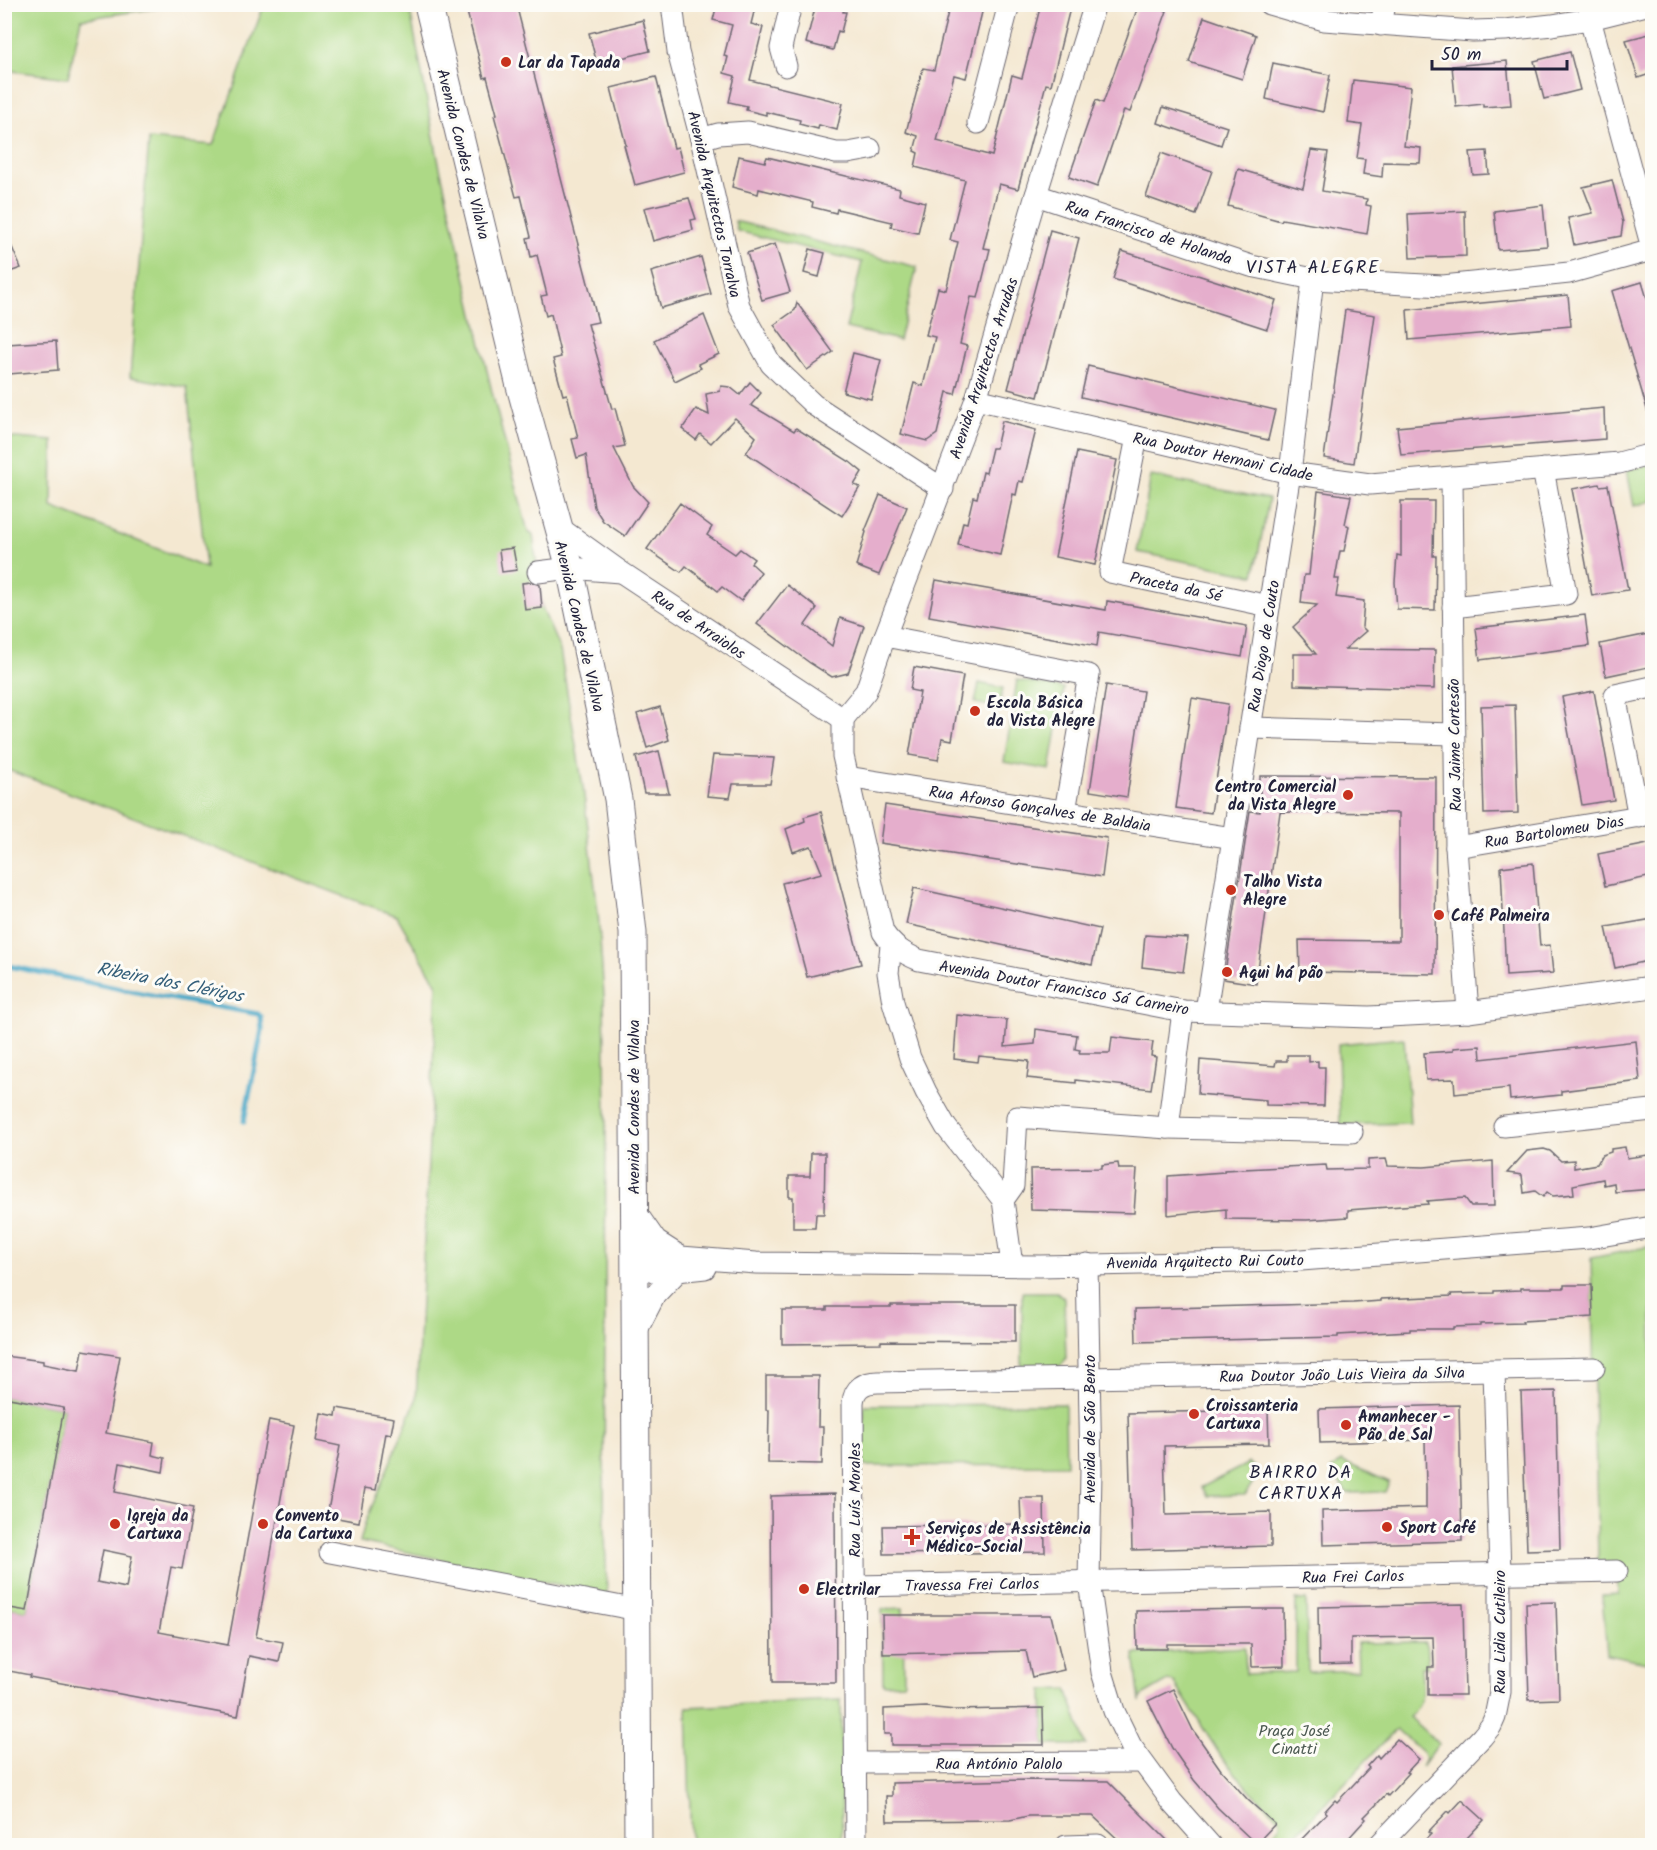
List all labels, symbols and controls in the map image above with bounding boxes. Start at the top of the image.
scale bar [1432,33,1567,71]
text: 50 m [1441,41,1481,70]
place label: Lar da Tapada [518,51,620,76]
marker: Lar da Tapada [499,55,513,69]
street label: Avenida Condes de Vilalva [429,66,496,242]
street label: Avenida Arquitectos Torralva [680,108,747,300]
street label: Rua Francisco de Holanda [1062,195,1235,272]
district label: VISTA ALEGRE [1246,254,1380,283]
street label: Avenida Arquitectos Arrudas [943,274,1026,462]
street label: Rua Doutor Hernani Cidade [1130,426,1315,489]
street label: Avenida Condes de Vilalva [547,538,610,715]
street label: Praceta da Sé [1127,566,1225,610]
street label: Rua Diogo de Couto [1242,579,1287,714]
street label: Rua de Arraiolos [646,584,751,666]
street label: Rua Jaime Cortesão [1442,678,1469,812]
place label: Escola Básica da Vista Alegre [987,691,1095,734]
marker: Escola Básica da Vista Alegre [968,704,982,718]
place label: Centro Comercial da Vista Alegre [1215,775,1337,818]
street label: Rua Afonso Gonçalves de Baldaia [927,780,1152,839]
marker: Centro Comercial da Vista Alegre [1341,788,1355,802]
street label: Rua Bartolomeu Dias [1483,809,1626,856]
place label: Talho Vista Alegre [1243,870,1322,913]
marker: Talho Vista Alegre [1224,883,1238,897]
place label: Café Palmeira [1451,904,1550,929]
marker: Café Palmeira [1432,908,1446,922]
street label: Avenida Doutor Francisco Sá Carneiro [937,954,1191,1023]
water label: Ribeira dos Clérigos [94,955,247,1012]
place label: Aqui há pão [1239,961,1323,986]
marker: Aqui há pão [1220,965,1234,979]
street label: Avenida Condes de Vilalva [622,1019,647,1195]
street label: Avenida Arquitecto Rui Couto [1106,1248,1304,1277]
street label: Avenida de São Bento [1078,1355,1103,1503]
street label: Rua Doutor João Luis Vieira da Silva [1219,1361,1465,1390]
place label: Croissanteria Cartuxa [1206,1394,1298,1437]
place label: Amanhecer - Pão de Sal [1358,1405,1451,1448]
marker: Croissanteria Cartuxa [1187,1407,1201,1421]
marker: Amanhecer - Pão de Sal [1339,1418,1353,1432]
street label: Rua Luís Morales [843,1442,868,1558]
district label: BAIRRO DA CARTUXA [1249,1459,1353,1509]
place label: Igreja da Cartuxa [127,1504,189,1547]
place label: Convento da Cartuxa [275,1504,353,1547]
place label: Sport Café [1399,1516,1476,1541]
marker: Igreja da Cartuxa [108,1517,122,1531]
marker: Convento da Cartuxa [256,1517,270,1531]
place label: Serviços de Assistência Médico-Social [926,1517,1091,1560]
marker: Sport Café [1380,1520,1394,1534]
marker: Serviços de Assistência Médico-Social [903,1528,921,1546]
street label: Rua Frei Carlos [1302,1564,1405,1591]
street label: Rua Lidia Cutileiro [1488,1570,1513,1694]
street label: Travessa Frei Carlos [905,1572,1040,1599]
place label: Electrilar [816,1578,881,1603]
marker: Electrilar [797,1582,811,1596]
park label: Praça José Cinatti [1258,1719,1331,1762]
street label: Rua António Palolo [935,1752,1063,1777]

